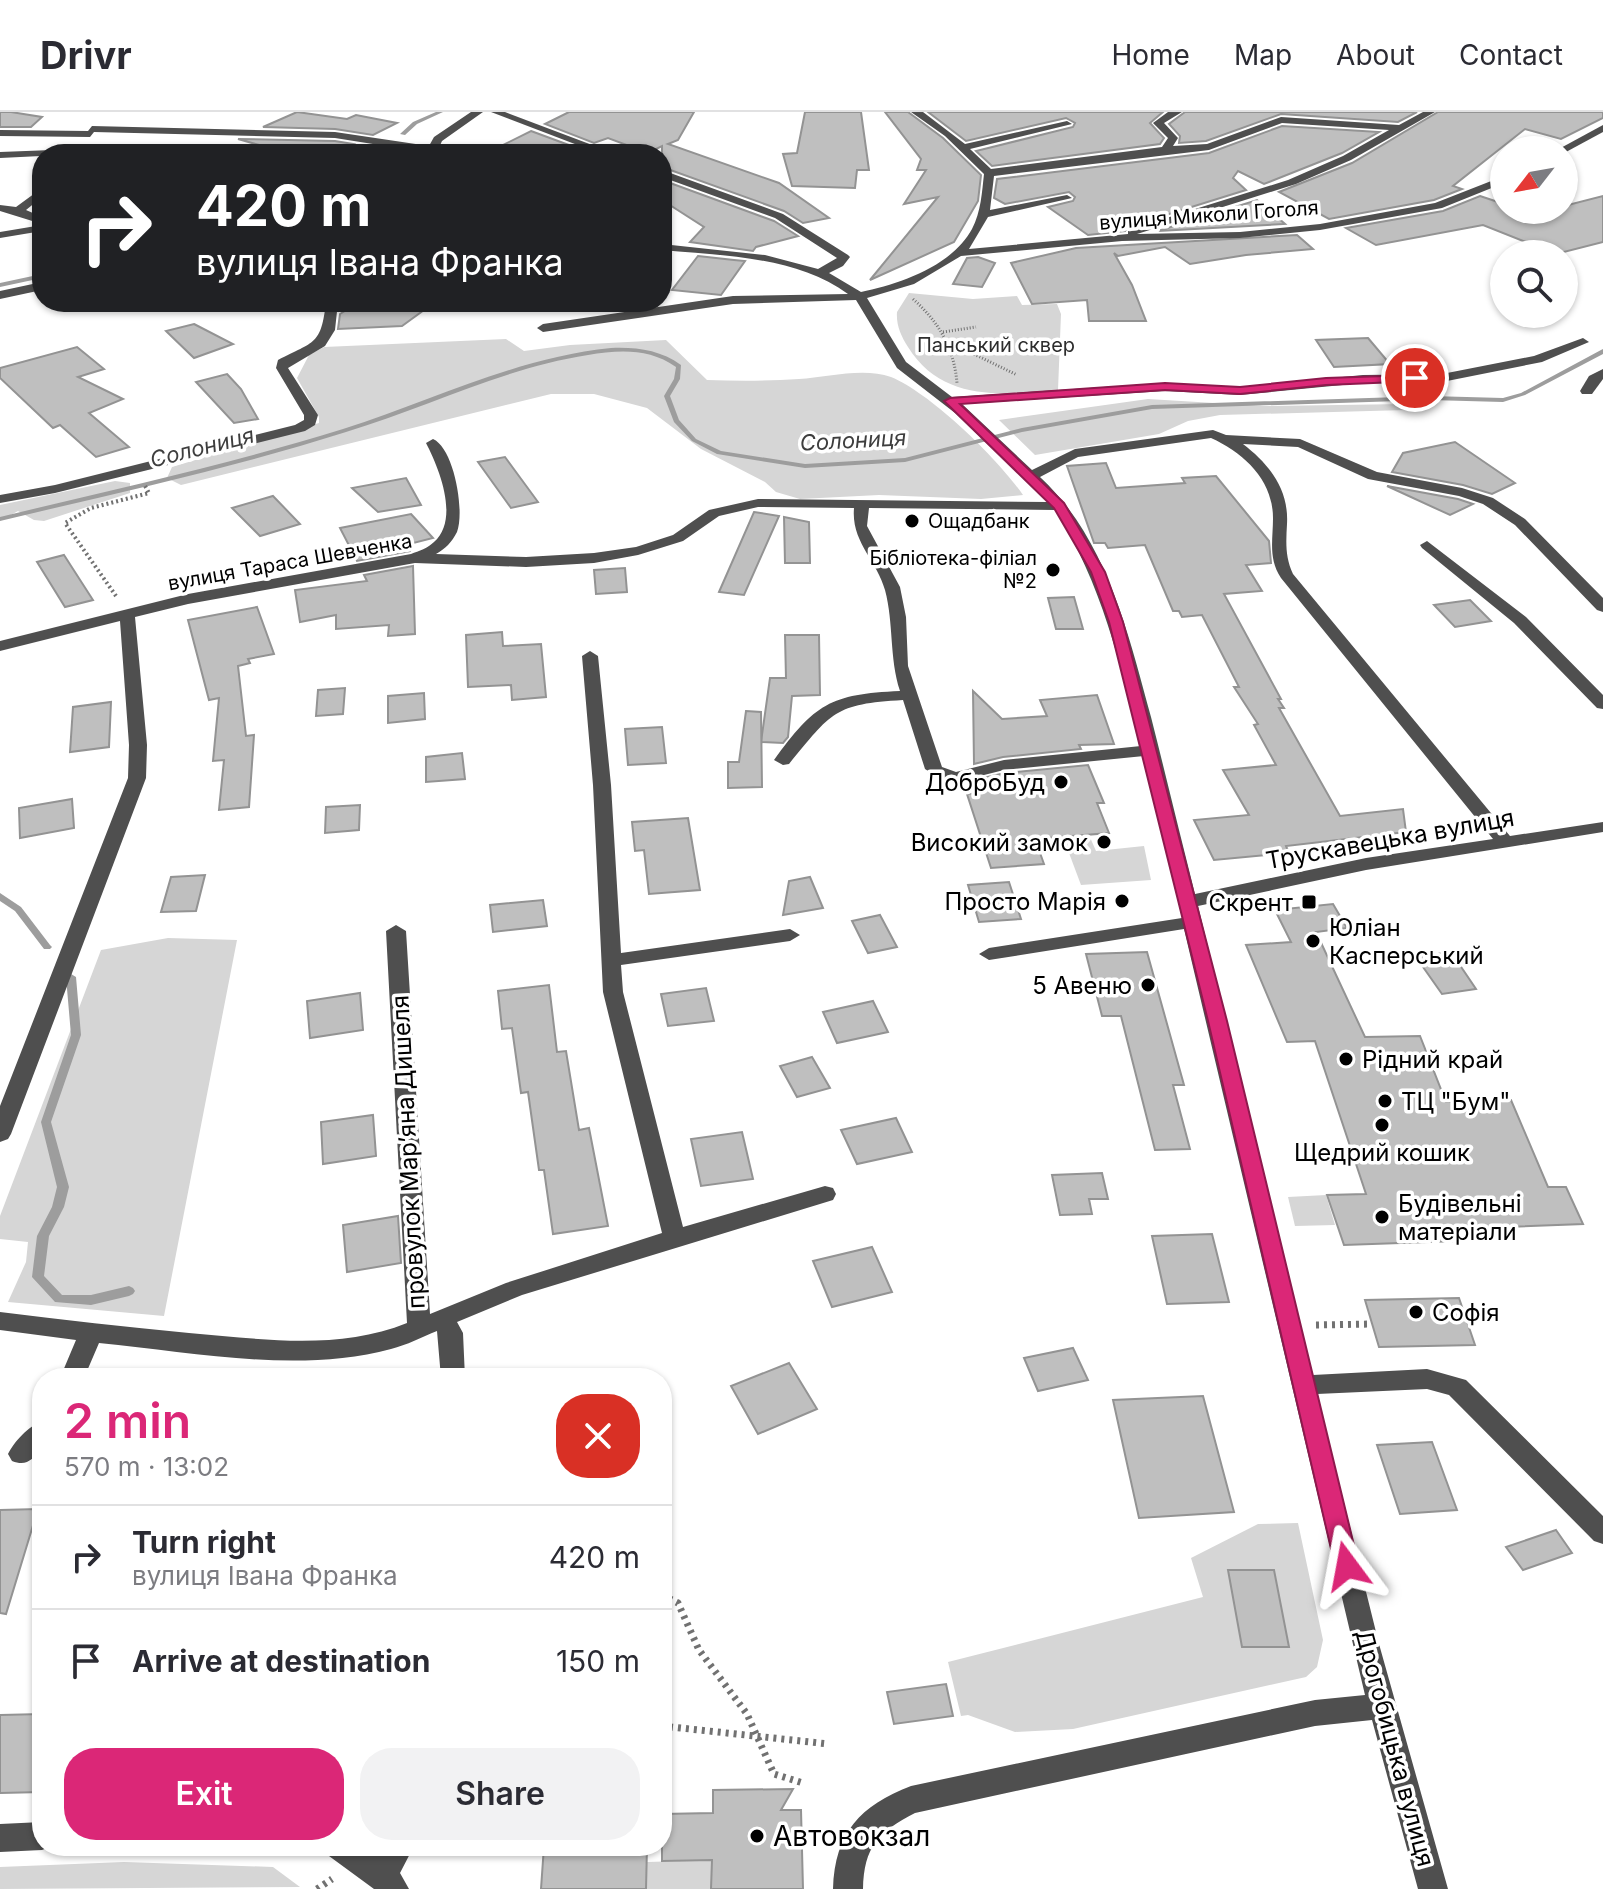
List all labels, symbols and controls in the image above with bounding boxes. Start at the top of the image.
text: Drivr [40,32,132,78]
text: Home [1111,38,1190,72]
text: Map [1234,38,1292,72]
text: About [1336,38,1415,72]
text: Contact [1459,38,1563,72]
north arrow [1490,136,1578,224]
map controls [1490,136,1578,328]
text: 420 m [196,172,371,240]
icon: right [64,176,168,280]
street label: вулиця Миколи Гоголя [1099,195,1319,235]
text: вулиця Івана Франка [196,240,564,284]
button: search [1490,240,1578,328]
park label: Панський сквер [917,333,1075,357]
pin [1381,344,1449,412]
icon: arrive [1393,356,1437,400]
water label: Солониця [147,422,257,472]
water label: Солониця [799,424,907,456]
place label: Ощадбанк [928,509,1030,533]
marker: Ощадбанк [903,512,921,530]
street label: вулиця Тараса Шевченка [166,529,414,595]
place label: Бібліотека-філіал №2 [869,546,1037,593]
marker: Бібліотека-філіал №2 [1044,561,1062,579]
place label: ДоброБуд [925,768,1045,797]
marker: ДоброБуд [1052,773,1070,791]
street label: Трускавецька вулиця [1264,803,1516,875]
place label: Високий замок [911,828,1088,857]
marker: Високий замок [1095,833,1113,851]
place label: Просто Марія [944,887,1106,916]
place label: Скрент [1208,888,1293,917]
marker: Просто Марія [1113,892,1131,910]
marker: Скрент [1300,893,1318,911]
place label: Юліан Касперський [1329,913,1484,970]
marker: Юліан Касперський [1304,932,1322,950]
place label: 5 Авеню [1032,971,1132,1000]
marker: 5 Авеню [1139,976,1157,994]
street label: провулок Марʼяна Дишеля [385,994,431,1310]
place label: Рідний край [1362,1045,1503,1074]
marker: Рідний край [1337,1050,1355,1068]
place label: ТЦ "Бум" [1401,1087,1510,1116]
marker: ТЦ "Бум" [1376,1092,1394,1110]
marker: Щедрий кошик [1373,1116,1391,1134]
place label: Щедрий кошик [1294,1138,1470,1167]
place label: Будівельні матеріали [1398,1189,1522,1246]
marker: Будівельні матеріали [1373,1208,1391,1226]
place label: Софія [1432,1298,1500,1327]
marker: Софія [1407,1303,1425,1321]
text: 2 min [64,1391,191,1450]
button: close [556,1394,640,1478]
text: 570 m · 13:02 [64,1451,229,1482]
text: Turn right [132,1524,276,1560]
position arrow [1305,1524,1389,1608]
icon: right [64,1535,108,1579]
text: 420 m [549,1539,640,1575]
text: вулиця Івана Франка [132,1560,398,1591]
street label: Дрогобицька вулиця [1349,1626,1441,1870]
icon: arrive [64,1639,108,1683]
text: Arrive at destination [132,1643,430,1679]
text: 150 m [556,1643,640,1679]
button: Exit [64,1748,344,1840]
button: Share [360,1748,640,1840]
place label: Автовокзал [773,1819,930,1853]
marker: Автовокзал [748,1827,766,1845]

